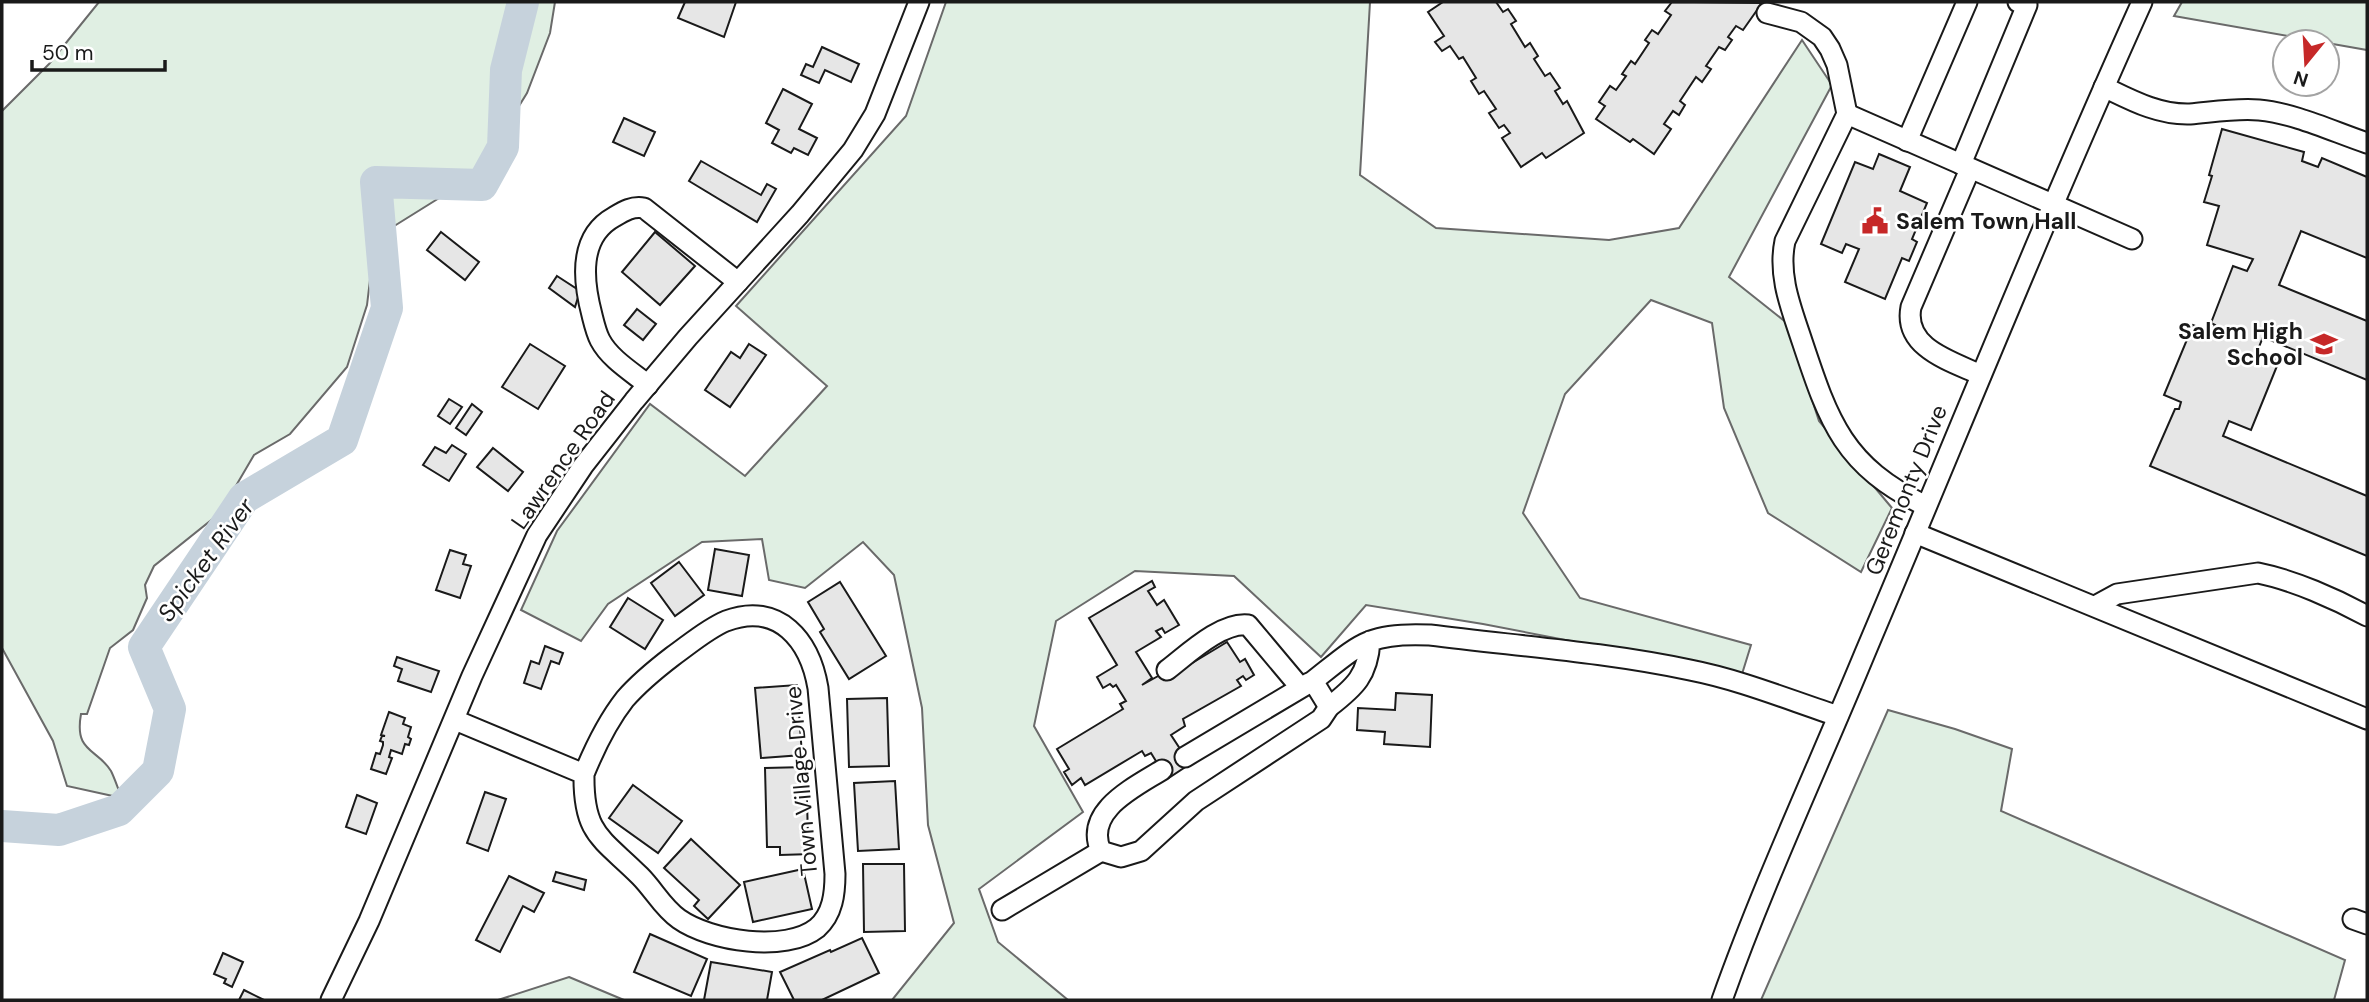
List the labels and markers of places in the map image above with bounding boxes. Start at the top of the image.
public building icon: Salem Town Hall [1860,206,1890,236]
place label: Salem Town Hall [1896,206,2076,236]
place label: Salem High School [2178,316,2303,372]
school or university icon: Salem High School [2309,329,2339,359]

